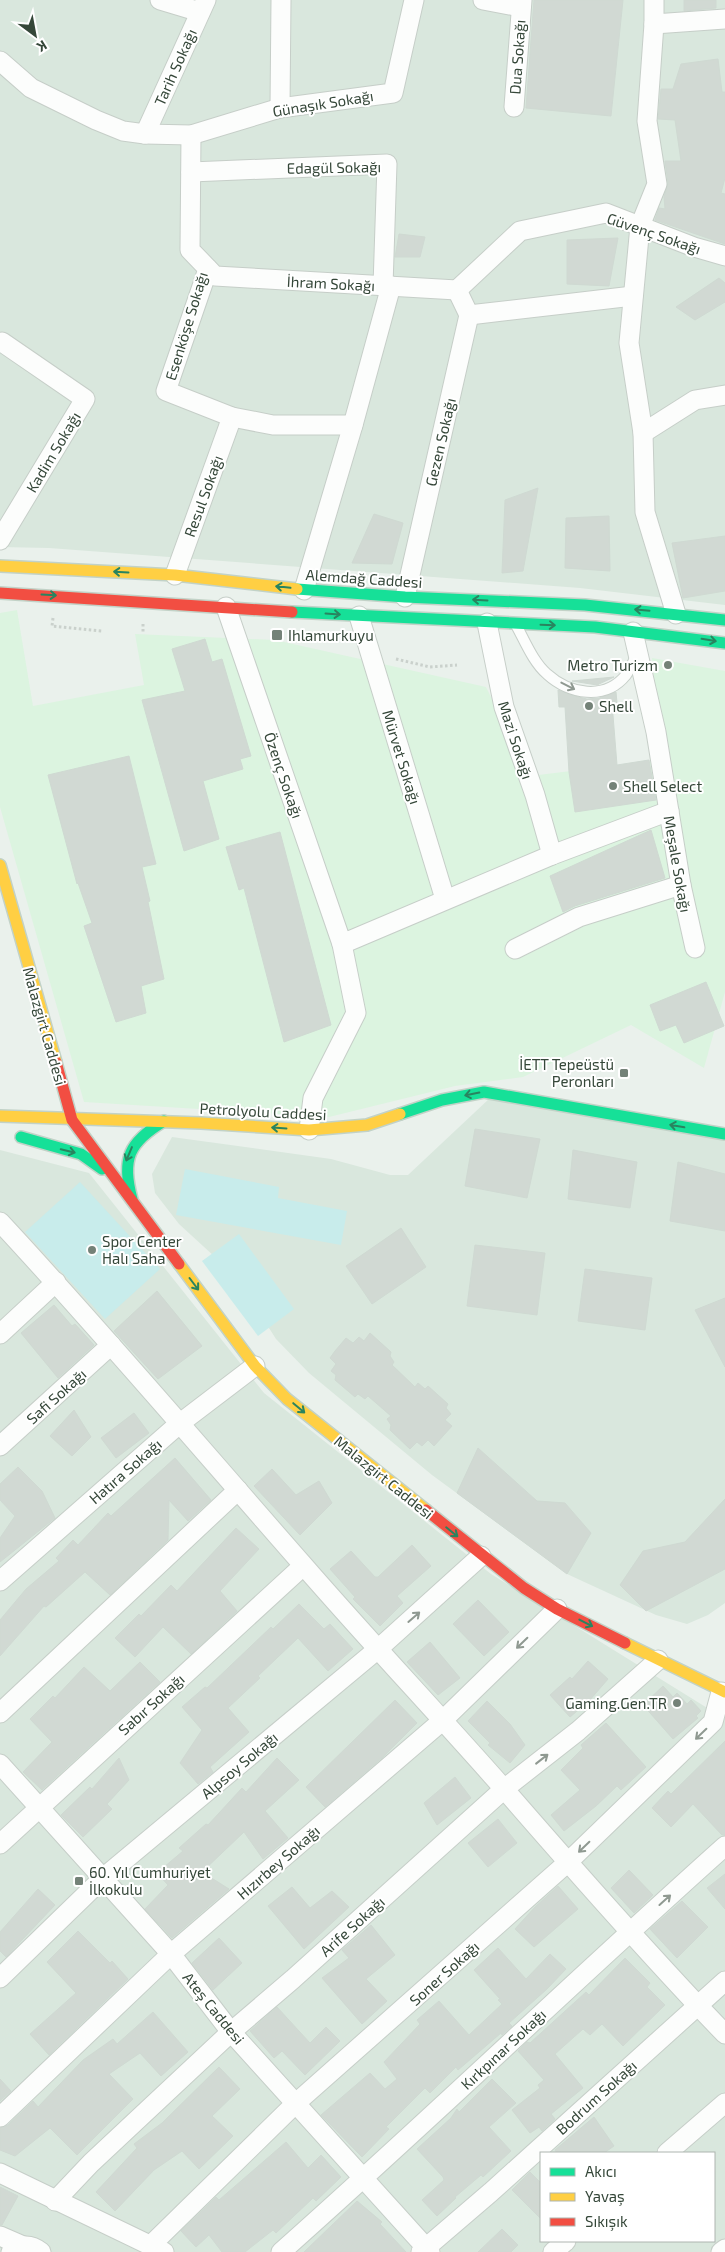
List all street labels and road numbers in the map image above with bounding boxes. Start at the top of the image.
street label: Dua Sokağı [505,19,529,95]
street label: Tarih Sokağı [150,26,200,108]
street label: Günaşık Sokağı [271,86,375,121]
street label: Edagül Sokağı [287,157,381,177]
street label: Güvenç Sokağı [604,209,703,258]
street label: Esenköşe Sokağı [161,270,212,383]
street label: İhram Sokağı [286,272,376,294]
street label: Gezen Sokağı [421,396,459,488]
street label: Kadim Sokağı [22,408,84,496]
street label: Resul Sokağı [180,453,226,539]
street label: Alemdağ Caddesi [305,565,423,591]
street label: Mazi Sokağı [495,699,537,781]
street label: Mürvet Sokağı [379,708,425,806]
street label: Özenç Sokağı [260,730,307,821]
street label: Meşale Sokağı [660,814,695,914]
street label: Malazgirt Caddesi [19,965,71,1087]
street label: Petrolyolu Caddesi [199,1099,327,1123]
street label: Safi Sokağı [22,1365,90,1427]
street label: Malazgirt Caddesi [331,1432,437,1522]
street label: Hatıra Sokağı [85,1435,165,1507]
street label: Sabır Sokağı [114,1670,188,1738]
street label: Alpsoy Sokağı [197,1728,281,1802]
street label: Hızırbey Sokağı [233,1821,323,1903]
street label: Arife Sokağı [316,1892,388,1960]
street label: Soner Sokağı [405,1937,483,2009]
street label: Ateş Caddesi [179,1968,248,2048]
street label: Kırkpınar Sokağı [457,2005,549,2093]
street label: Bodrum Sokağı [552,2056,640,2138]

